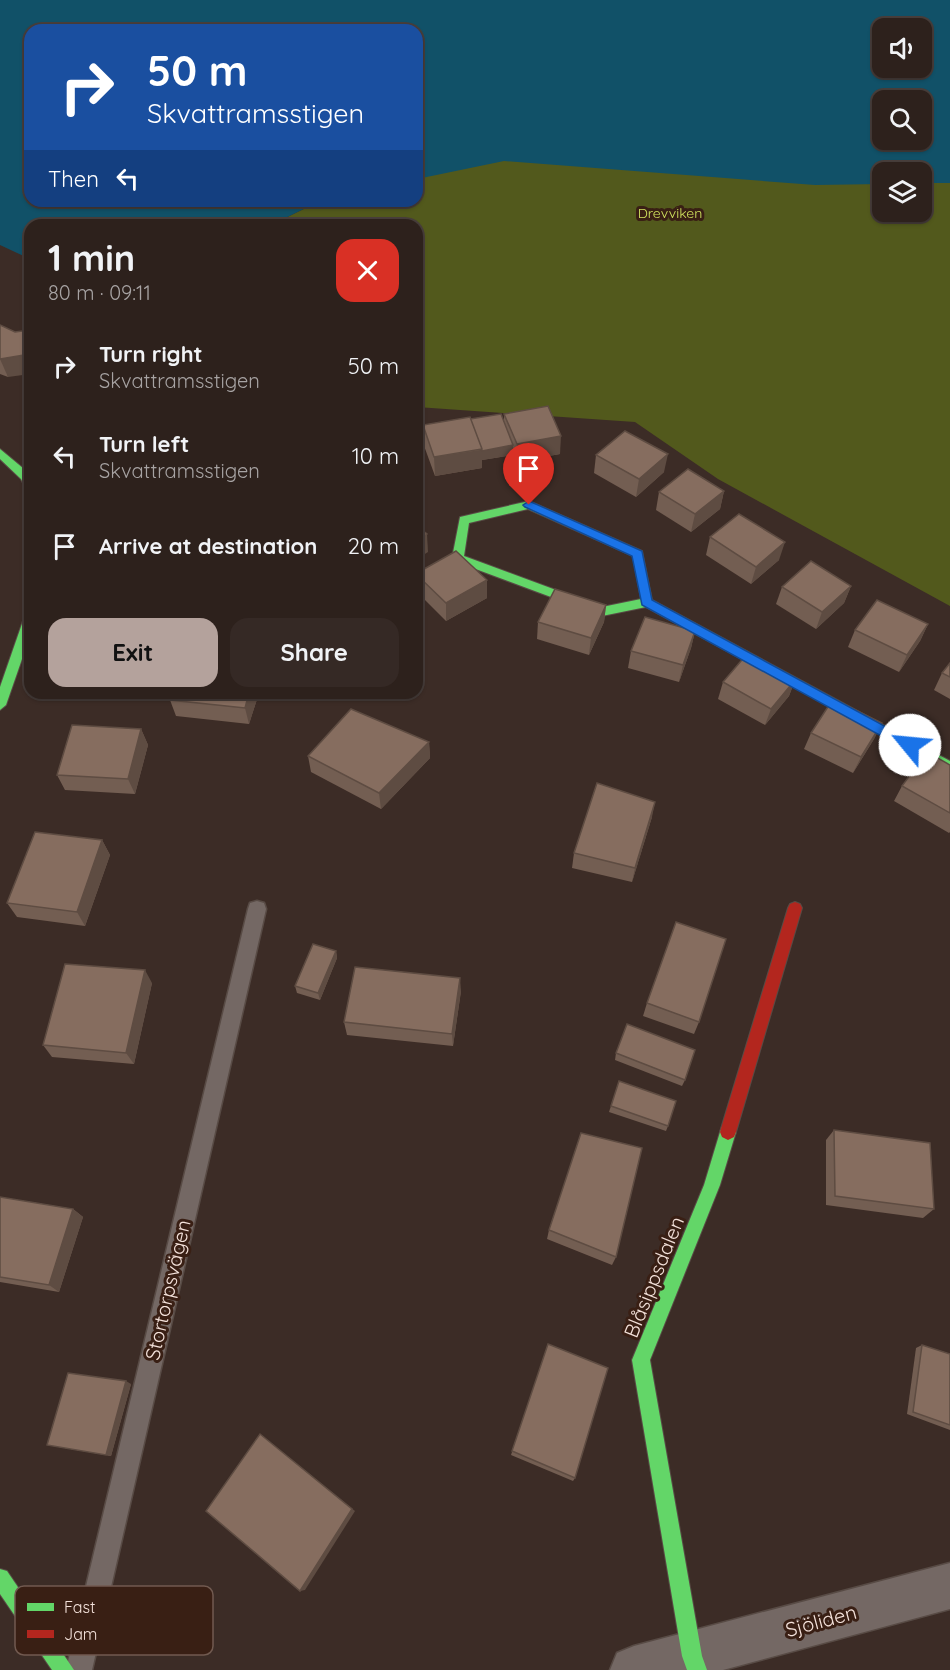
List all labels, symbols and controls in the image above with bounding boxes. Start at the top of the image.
map controls [872,18,932,222]
button: sound [872,18,932,78]
text: 50 m [147,44,247,97]
icon: right [48,48,126,126]
button: search [872,90,932,150]
text: Skvattramsstigen [147,96,364,130]
icon: left [111,162,144,195]
button: layers [872,162,932,222]
text: Then [48,165,99,193]
park label: Drevviken [638,204,702,222]
text: 1 min [48,235,135,280]
button: close [336,239,399,302]
text: 80 m · 09:11 [48,280,151,305]
text: Turn right [99,340,203,368]
icon: right [48,350,81,383]
text: 50 m [348,352,399,380]
text: Skvattramsstigen [99,368,260,393]
text: Turn left [99,430,189,458]
icon: left [48,440,81,473]
text: 10 m [352,442,399,470]
pin [503,443,554,505]
icon: arrive [512,452,545,485]
text: Skvattramsstigen [99,458,260,483]
icon: arrive [48,530,81,563]
text: Arrive at destination [99,532,317,560]
text: 20 m [348,532,399,560]
button: Exit [48,618,218,687]
button: Share [230,618,399,687]
position arrow [878,713,942,777]
street label: Blåsippsdalen [618,1213,689,1341]
street label: Stortorpsvägen [139,1217,196,1362]
legend [15,1586,213,1655]
text: Fast [64,1597,95,1617]
street label: Sjöliden [783,1599,859,1642]
text: Jam [64,1624,97,1644]

